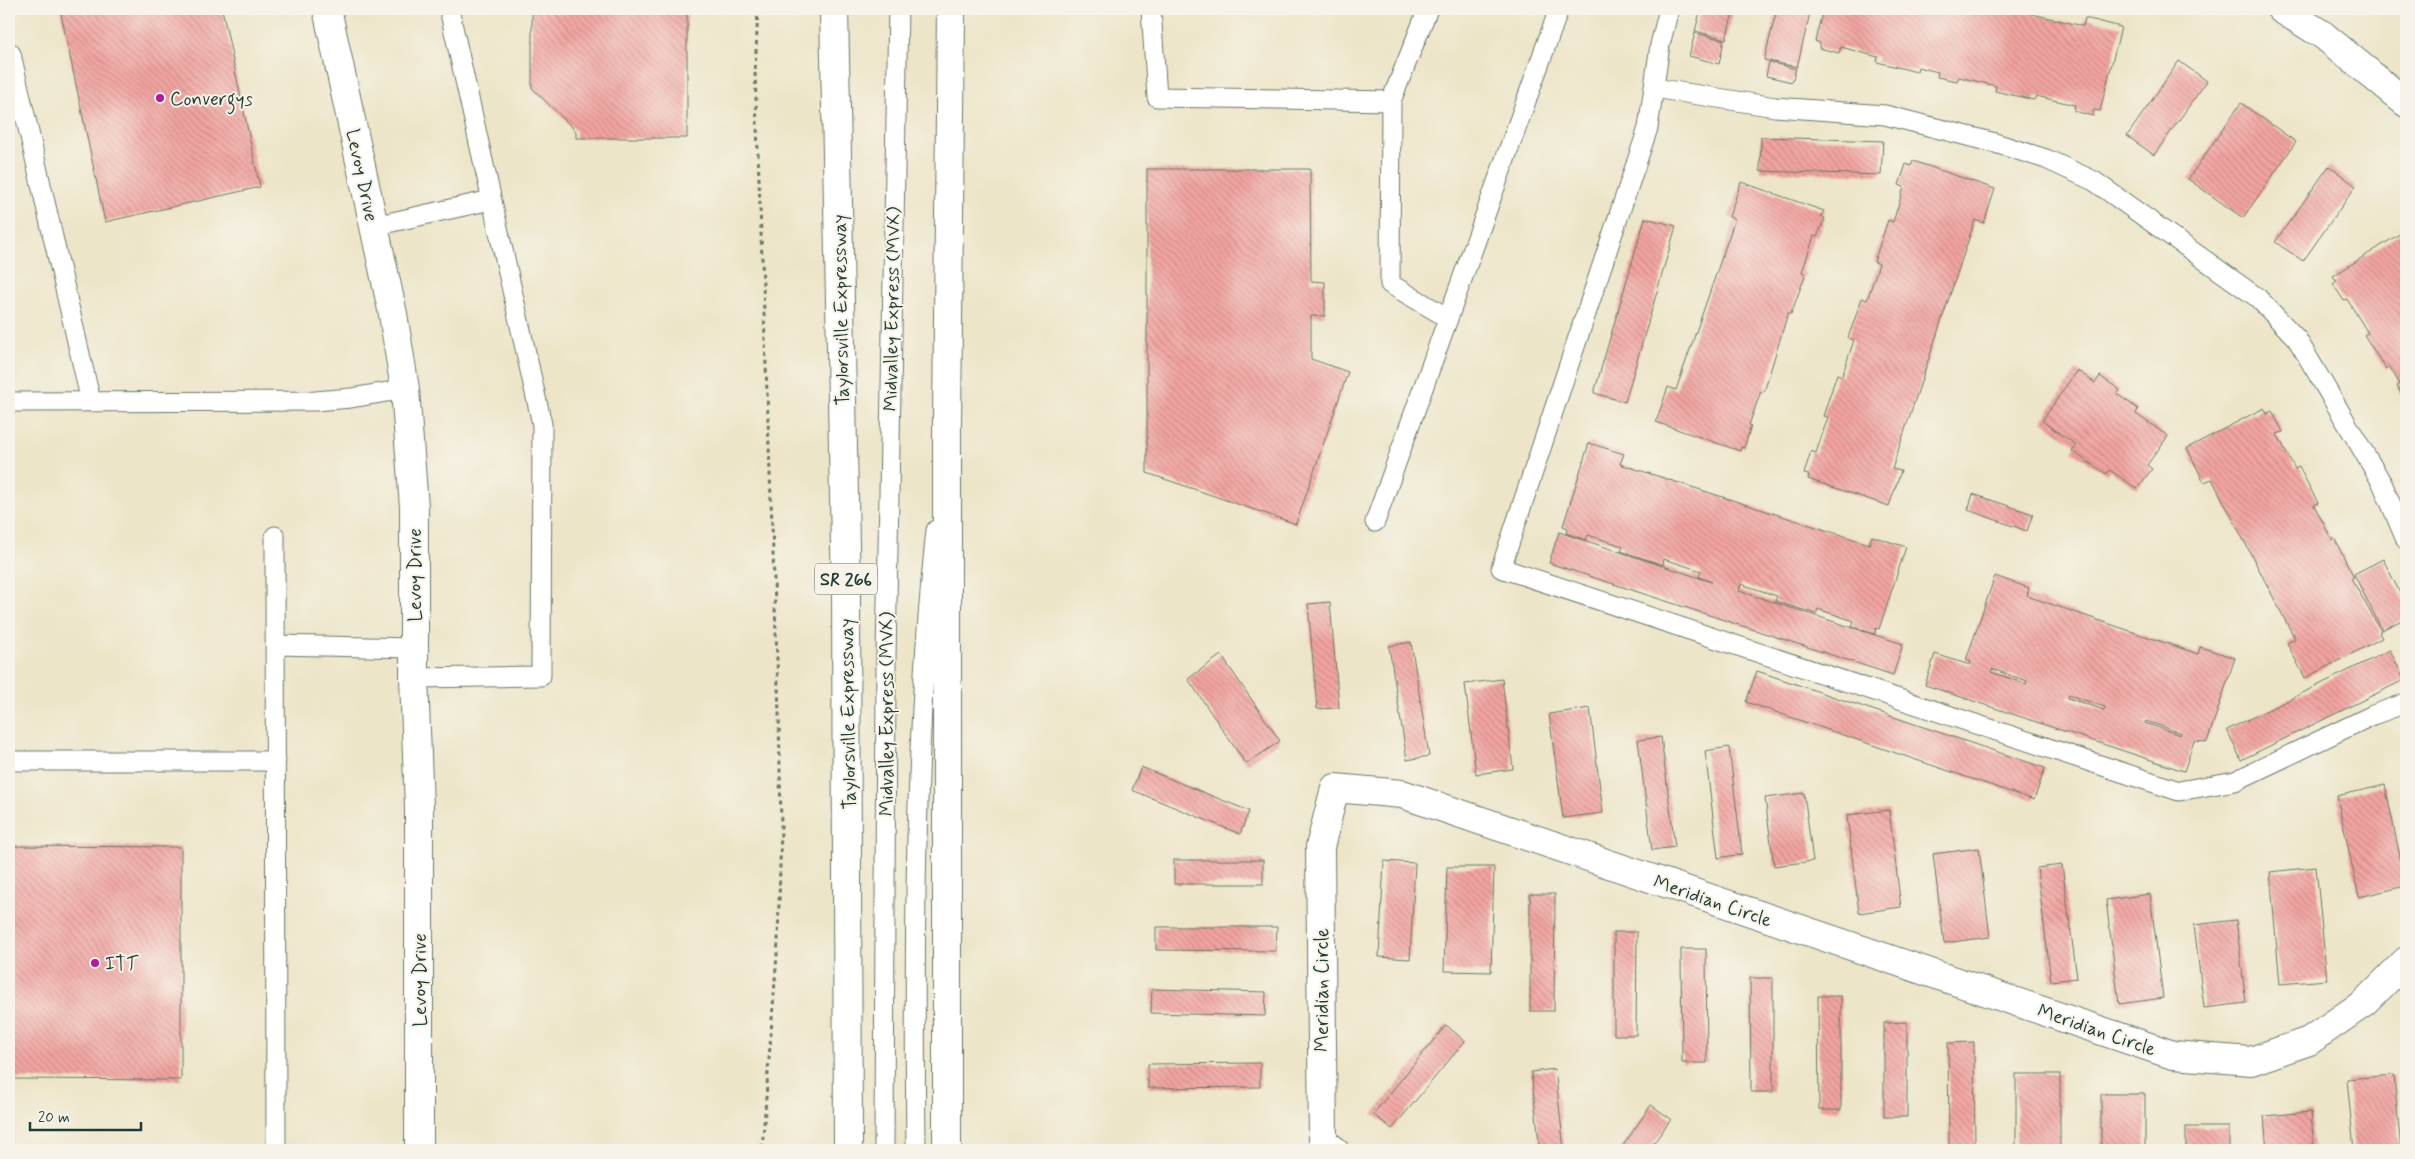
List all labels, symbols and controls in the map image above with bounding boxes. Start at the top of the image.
place label: Convergys [170,87,254,115]
marker: Convergys [154,92,166,104]
street label: Levoy Drive [340,127,384,224]
street label: Midvalley Express (MVX) [878,206,907,412]
street label: Taylorsville Expressway [827,214,857,406]
street label: Levoy Drive [403,528,428,622]
road number: SR 266 [815,564,877,594]
street label: Midvalley Express (MVX) [875,611,900,816]
street label: Taylorsville Expressway [834,618,864,810]
street label: Meridian Circle [1650,869,1775,933]
street label: Meridian Circle [1310,928,1335,1052]
street label: Levoy Drive [408,933,433,1027]
place label: ITT [105,952,140,977]
marker: ITT [89,957,101,969]
street label: Meridian Circle [2034,998,2159,1062]
scale bar [30,1099,141,1131]
text: 20 m [38,1108,70,1128]

